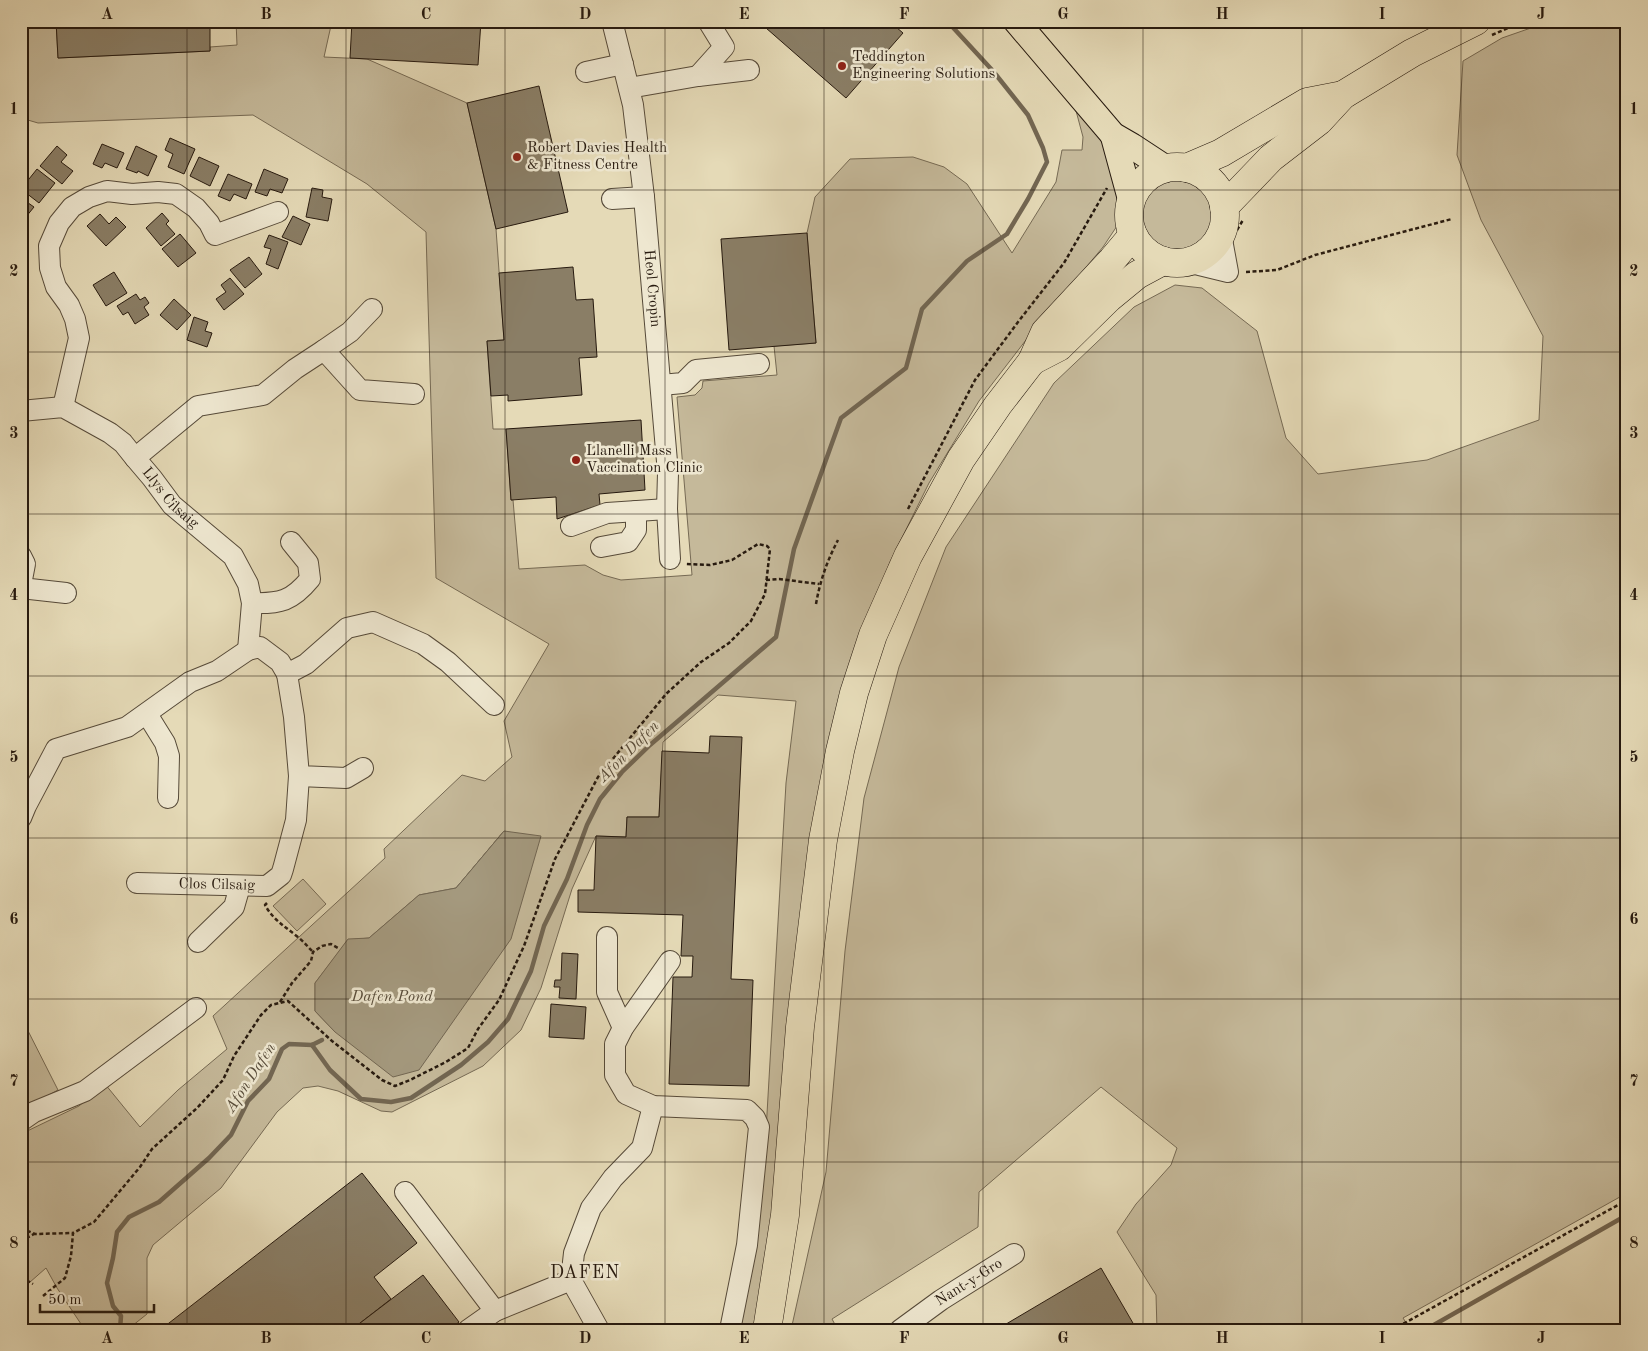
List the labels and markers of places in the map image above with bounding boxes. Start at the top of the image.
place label: Teddington Engineering Solutions [852,50,995,82]
marker: Teddington Engineering Solutions [836,60,848,72]
place label: Robert Davies Health & Fitness Centre [527,141,667,173]
marker: Robert Davies Health & Fitness Centre [511,151,523,163]
place label: Llanelli Mass Vaccination Clinic [586,444,703,476]
marker: Llanelli Mass Vaccination Clinic [570,454,582,466]

